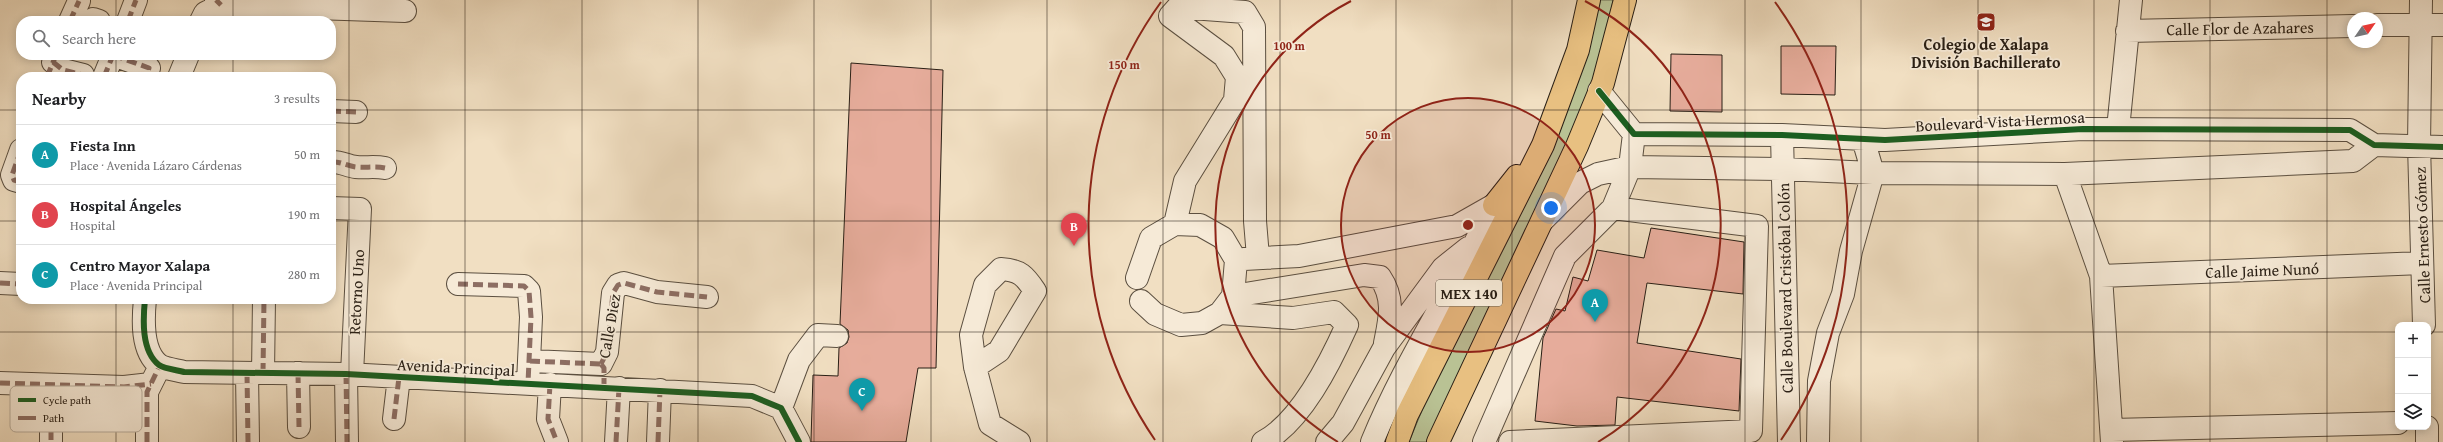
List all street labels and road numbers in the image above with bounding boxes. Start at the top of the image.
street label: Calle Flor de Azahares [2166,15,2314,41]
street label: Boulevard Vista Hermosa [1915,105,2086,137]
street label: Calle Ernesto Gómez [2408,166,2436,304]
street label: Calle Boulevard Cristóbal Colón [1771,183,1799,393]
street label: Retorno Uno [342,249,370,335]
street label: Calle Jaime Nunó [2205,256,2319,284]
road number: MEX 140 [1436,280,1502,306]
street label: Calle Diez [592,292,626,360]
street label: Avenida Principal [396,352,516,382]

